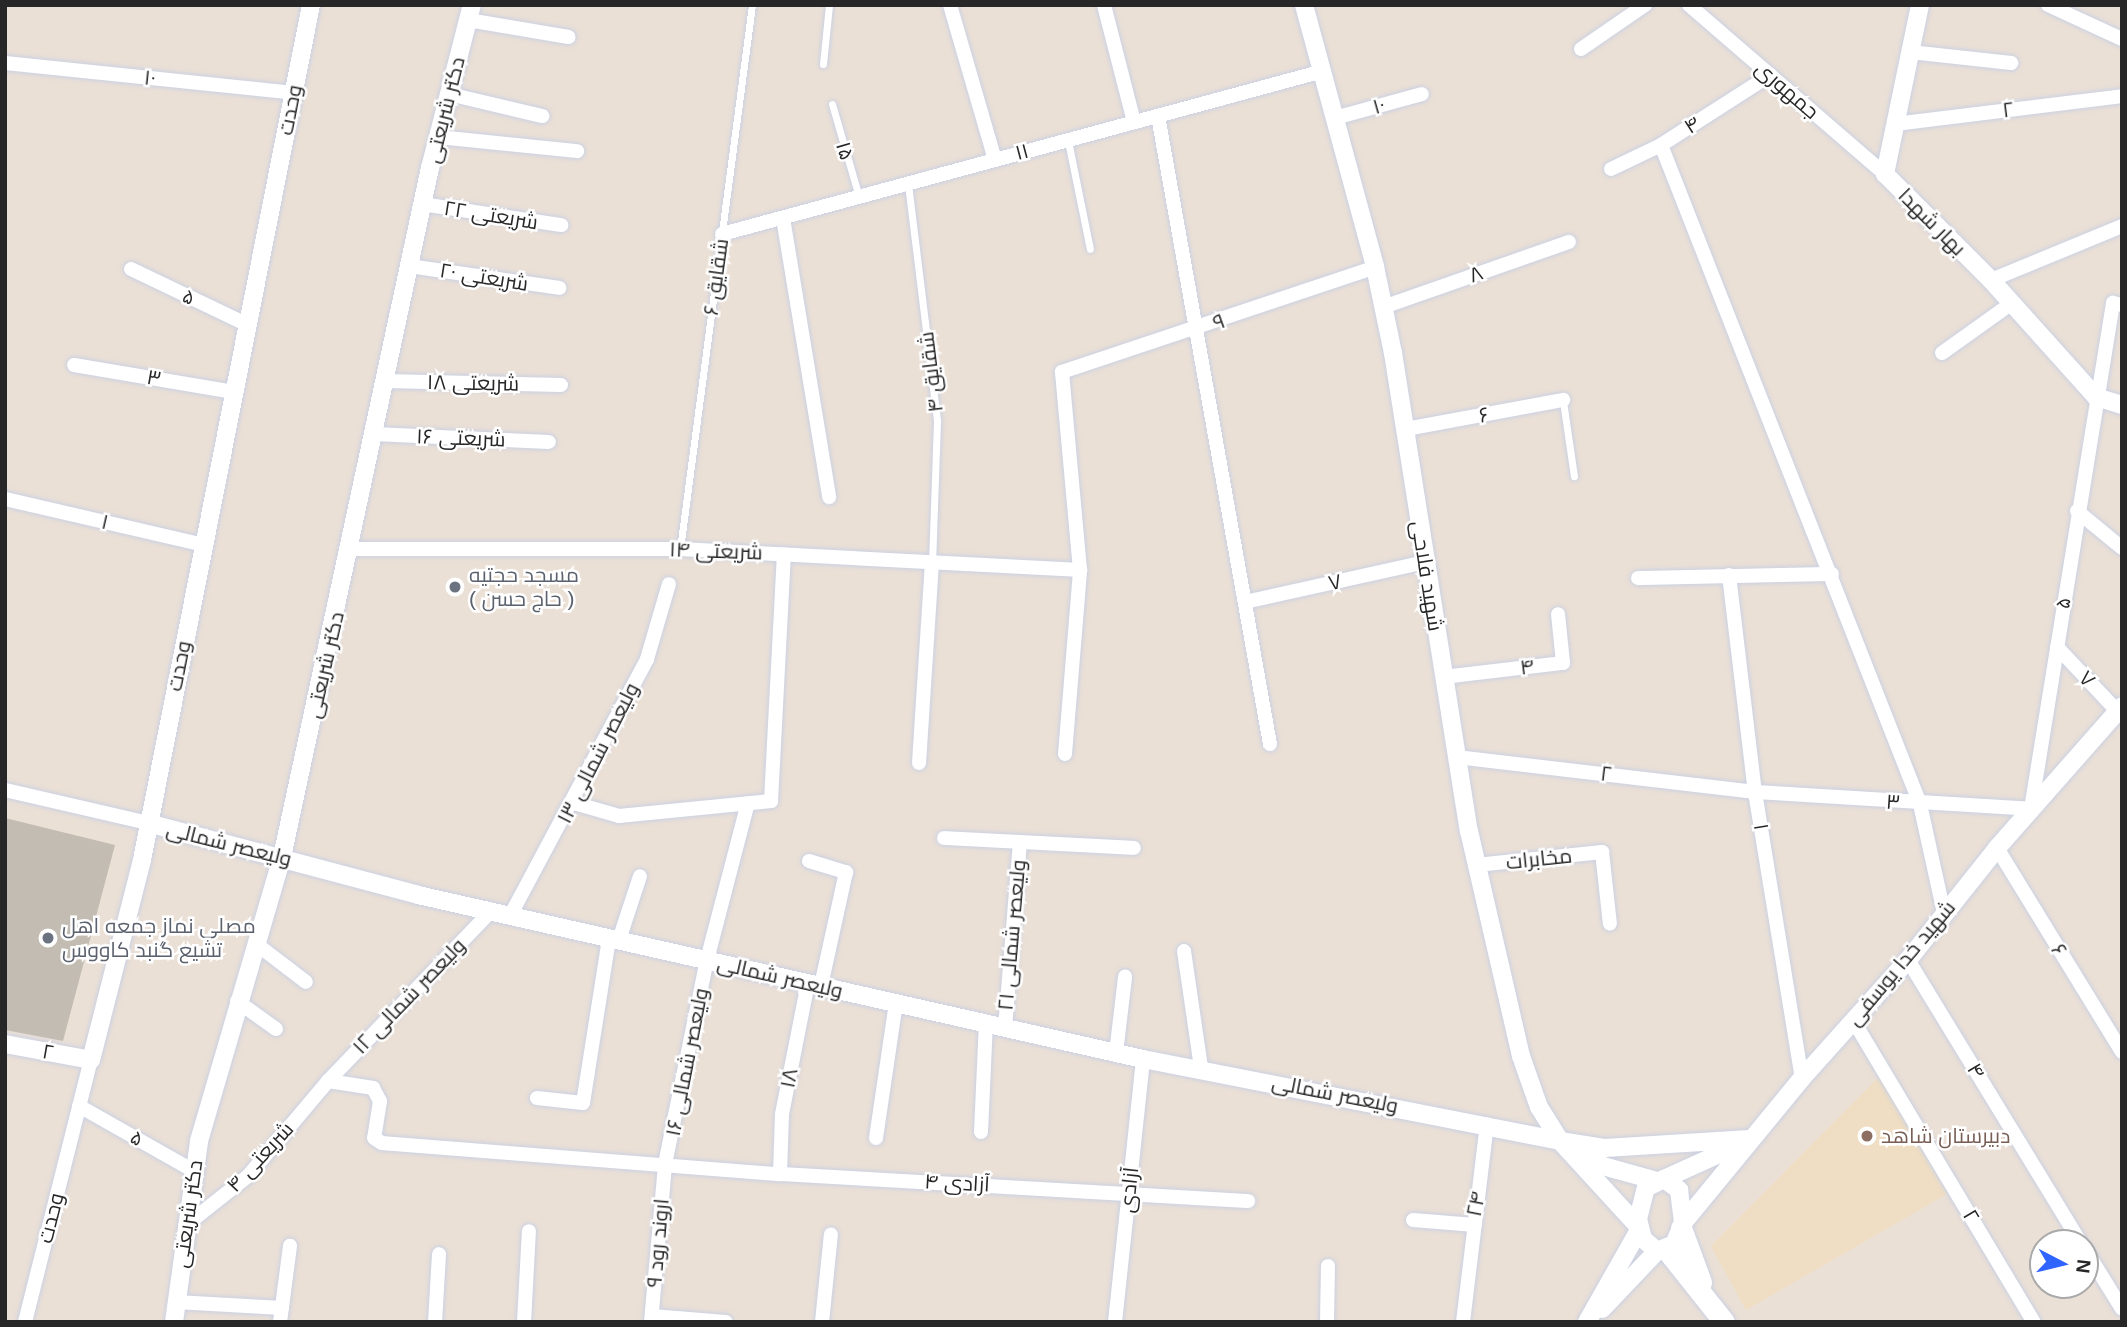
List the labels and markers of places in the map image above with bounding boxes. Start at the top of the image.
place label: مسجد حجتیه ( حاج حسن ) [469,562,579,612]
marker: مسجد حجتیه ( حاج حسن ) [447,579,463,595]
place label: مصلی نماز جمعه اهل تشیع گنبد کاووس [62,913,256,963]
marker: مصلی نماز جمعه اهل تشیع گنبد کاووس [40,930,56,946]
place label: دبیرستان شاهد [1881,1123,2010,1149]
marker: دبیرستان شاهد [1859,1128,1875,1144]

